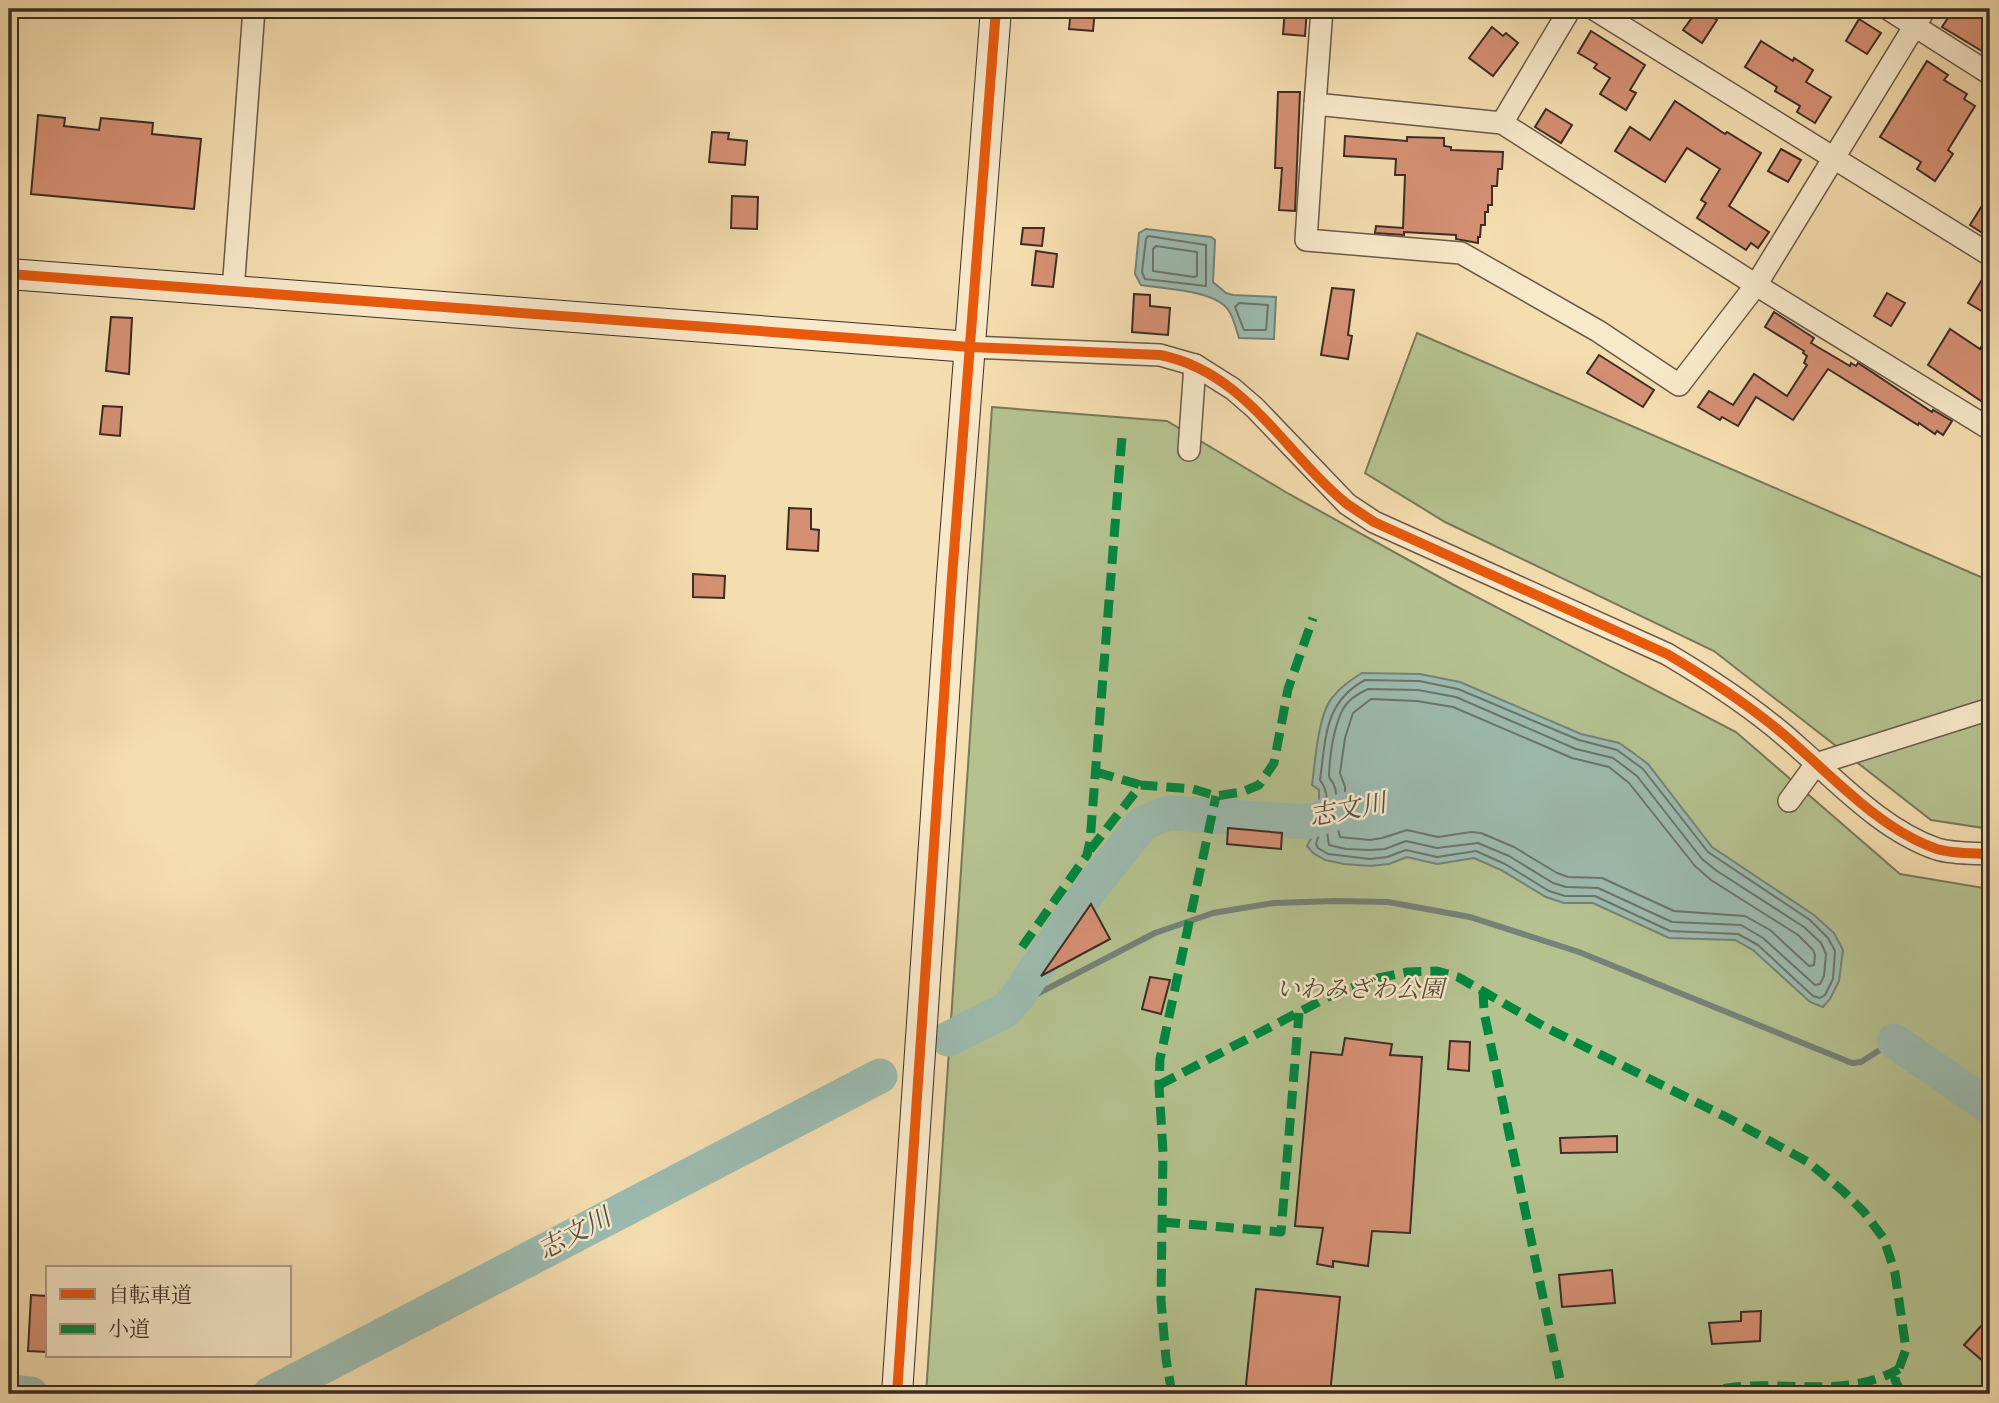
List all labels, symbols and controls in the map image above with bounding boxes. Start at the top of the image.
water label: 志文川 [1307,788,1392,831]
park label: いわみざわ公園 [1276,977,1448,1003]
water label: 志文川 [534,1202,618,1265]
legend [46,1266,290,1358]
text: 自転車道 [108,1284,192,1307]
text: 小道 [108,1318,150,1341]

